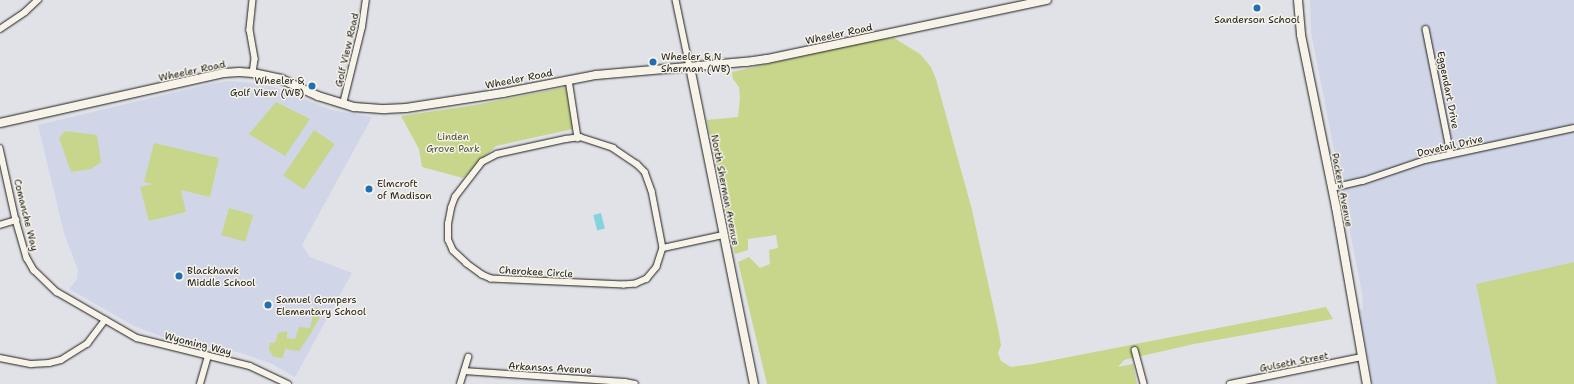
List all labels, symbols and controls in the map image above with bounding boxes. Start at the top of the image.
marker: Sanderson School [1252,3,1262,13]
street label: Golf View Road [333,12,361,88]
place label: Sanderson School [1214,14,1300,26]
street label: Wheeler Road [804,21,874,47]
place label: Wheeler & N Sherman (WB) [661,50,730,74]
street label: Eggendart Drive [1435,50,1461,130]
marker: Wheeler & N Sherman (WB) [648,57,658,67]
street label: Wheeler Road [157,58,227,84]
street label: Wheeler Road [484,67,554,91]
place label: Wheeler & Golf View (WB) [230,74,304,98]
marker: Wheeler & Golf View (WB) [307,81,317,91]
park label: Linden Grove Park [426,130,480,154]
street label: North Sherman Avenue [708,133,742,247]
street label: Dovetail Drive [1416,133,1484,159]
street label: Packers Avenue [1329,152,1355,228]
place label: Elmcroft of Madison [377,177,432,200]
street label: Comanche Way [11,178,41,252]
marker: Elmcroft of Madison [364,184,374,194]
place label: Blackhawk Middle School [187,264,255,288]
street label: Cherokee Circle [499,264,573,280]
marker: Blackhawk Middle School [174,271,184,281]
place label: Samuel Gompers Elementary School [276,293,366,316]
marker: Samuel Gompers Elementary School [263,300,273,310]
street label: Wyoming Way [163,330,233,358]
street label: Gulseth Street [1258,349,1330,375]
street label: Arkansas Avenue [508,360,592,376]

